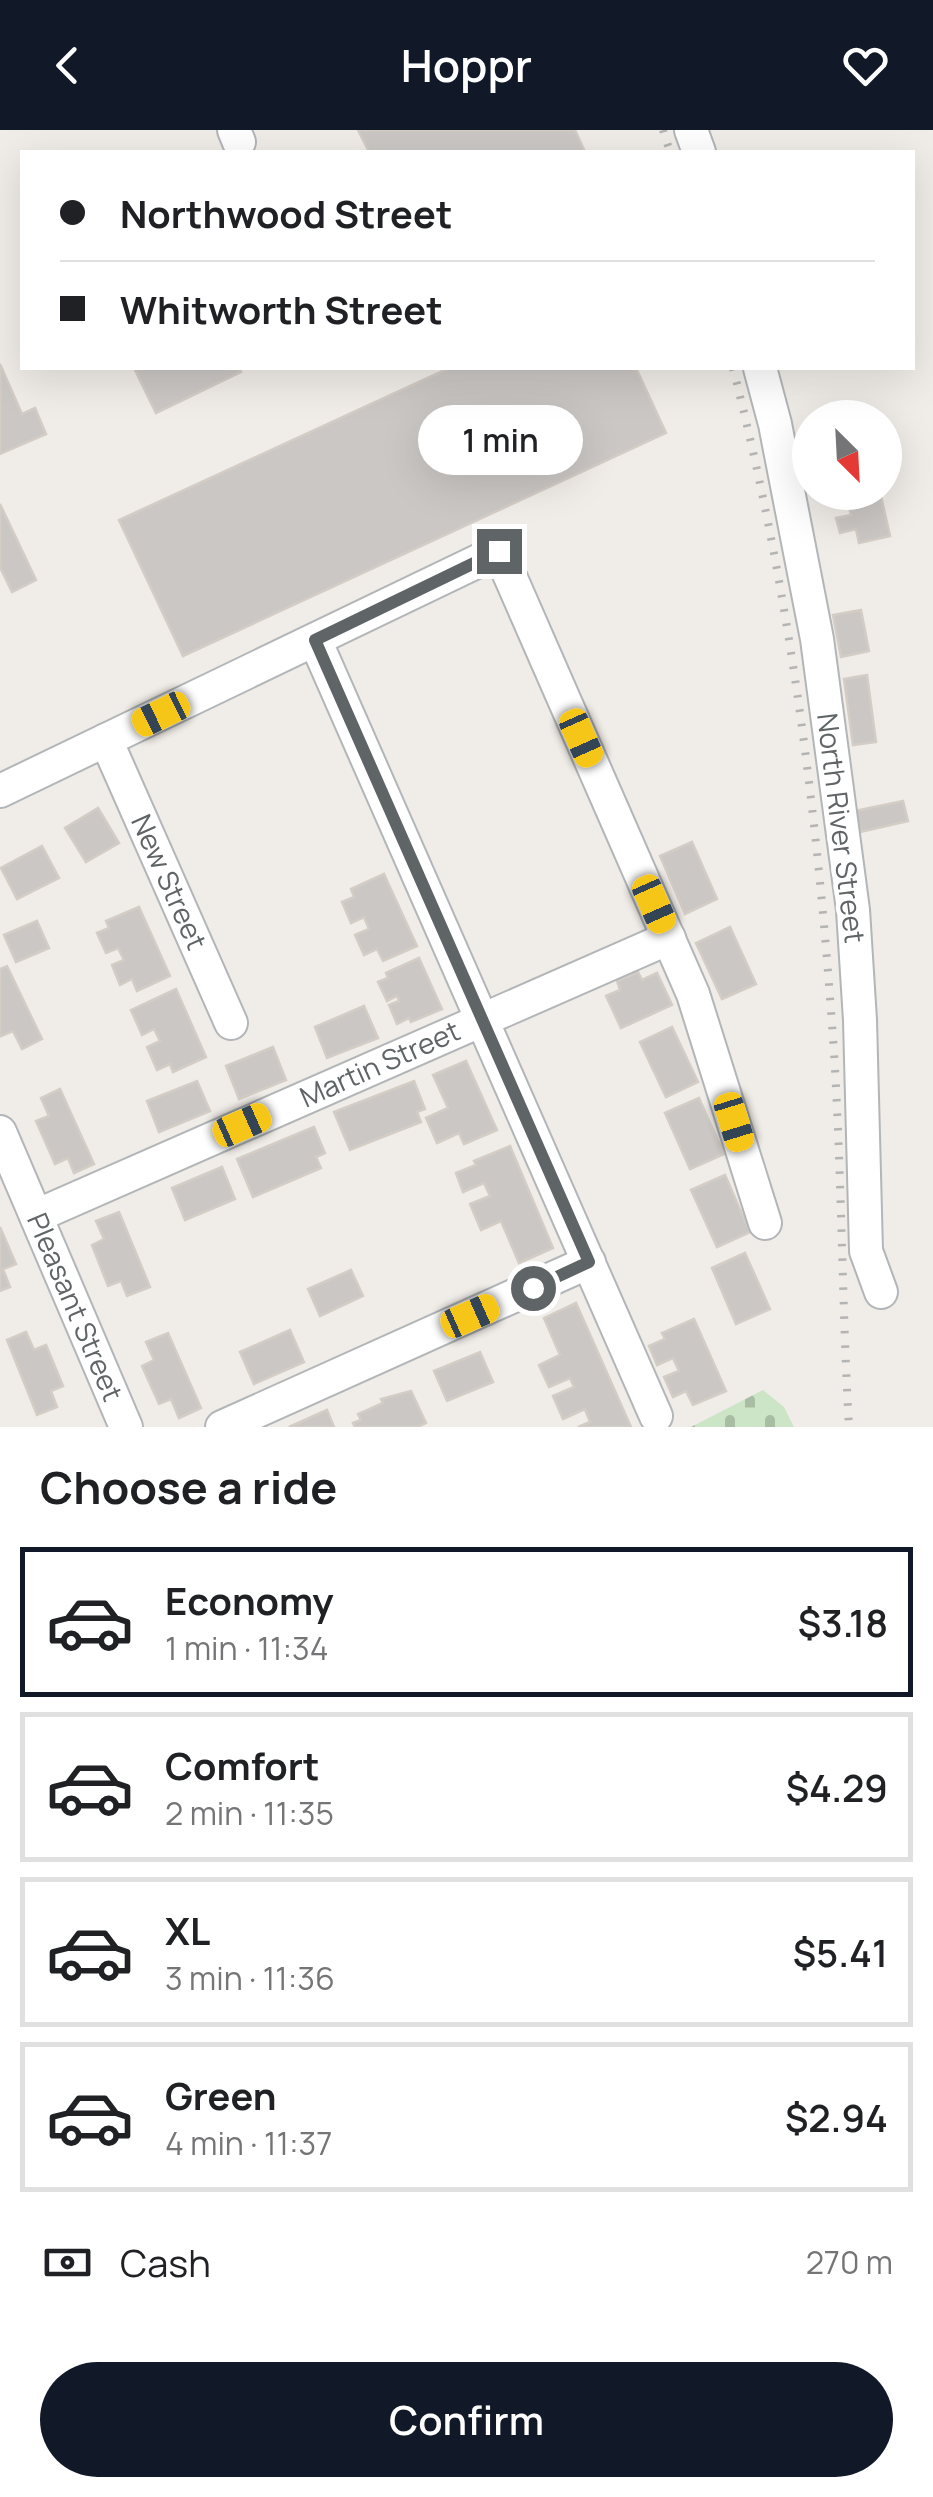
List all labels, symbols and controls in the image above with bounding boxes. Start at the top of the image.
text: Hoppr [401,34,532,96]
icon: back [40,38,95,93]
icon: heart [838,38,893,93]
text: Northwood Street [120,187,452,239]
text: Whitworth Street [120,283,443,335]
north arrow [792,400,902,510]
map controls [792,400,902,510]
callout: 1 min [416,406,582,476]
text: 1 min [462,418,539,462]
route end [477,529,522,574]
car [127,687,195,741]
car [555,704,607,772]
street label: North River Street [809,711,875,945]
street label: New Street [123,808,217,955]
car [628,870,680,938]
street label: Martin Street [294,1011,466,1115]
car [711,1089,757,1155]
car [208,1099,276,1151]
street label: Pleasant Street [19,1207,133,1407]
route start [511,1266,556,1311]
car [436,1290,504,1342]
text: Choose a ride [40,1456,337,1518]
text: Economy [165,1574,334,1626]
icon: car [45,1577,135,1667]
text: $3.18 [798,1596,888,1648]
text: 1 min · 11:34 [165,1626,329,1670]
text: Comfort [165,1739,319,1791]
icon: car [45,1742,135,1832]
text: $4.29 [786,1761,888,1813]
text: 2 min · 11:35 [165,1791,334,1835]
text: XL [165,1904,210,1956]
icon: car [45,1907,135,1997]
text: $5.41 [793,1926,888,1978]
text: 3 min · 11:36 [165,1956,335,2000]
text: Green [165,2069,277,2121]
icon: car [45,2072,135,2162]
text: $2.94 [785,2091,888,2143]
text: 4 min · 11:37 [165,2121,332,2165]
icon: cash [40,2235,95,2290]
text: Cash [120,2236,211,2288]
text: 270 m [806,2240,893,2284]
button: Confirm [40,2362,893,2477]

